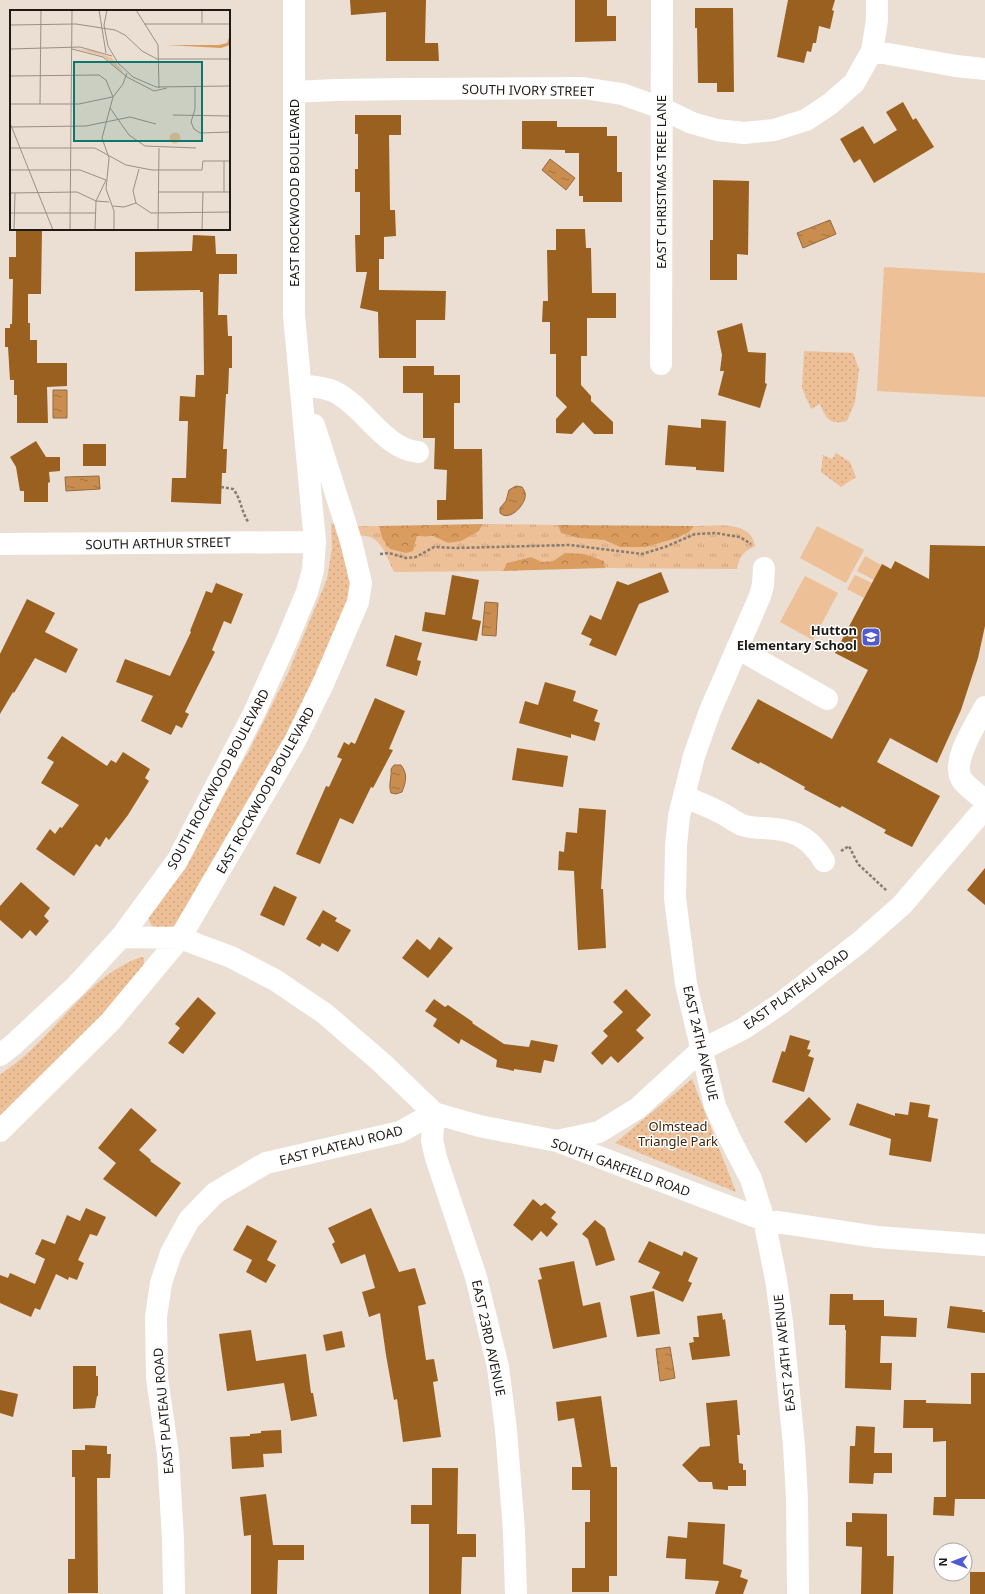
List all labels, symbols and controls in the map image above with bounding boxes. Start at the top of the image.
inset map [10,10,230,230]
street label: SOUTH IVORY STREET [462,80,595,100]
street label: EAST CHRISTMAS TREE LANE [652,95,670,269]
street label: EAST ROCKWOOD BOULEVARD [285,99,303,287]
street label: SOUTH ARTHUR STREET [85,533,232,553]
place label: Hutton Elementary School [737,621,857,654]
school or university icon: Hutton Elementary School [860,626,882,648]
street label: SOUTH ROCKWOOD BOULEVARD [163,686,273,872]
street label: EAST ROCKWOOD BOULEVARD [211,703,319,877]
street label: EAST PLATEAU ROAD [739,944,853,1034]
street label: EAST 24TH AVENUE [679,984,723,1102]
park label: Olmstead Triangle Park [638,1117,718,1150]
street label: EAST PLATEAU ROAD [277,1121,405,1169]
street label: SOUTH GARFIELD ROAD [549,1133,693,1201]
street label: EAST 23RD AVENUE [468,1278,510,1398]
street label: EAST 24TH AVENUE [769,1293,799,1413]
street label: EAST PLATEAU ROAD [149,1347,177,1475]
north arrow [933,1542,973,1582]
text: N [935,1558,950,1566]

